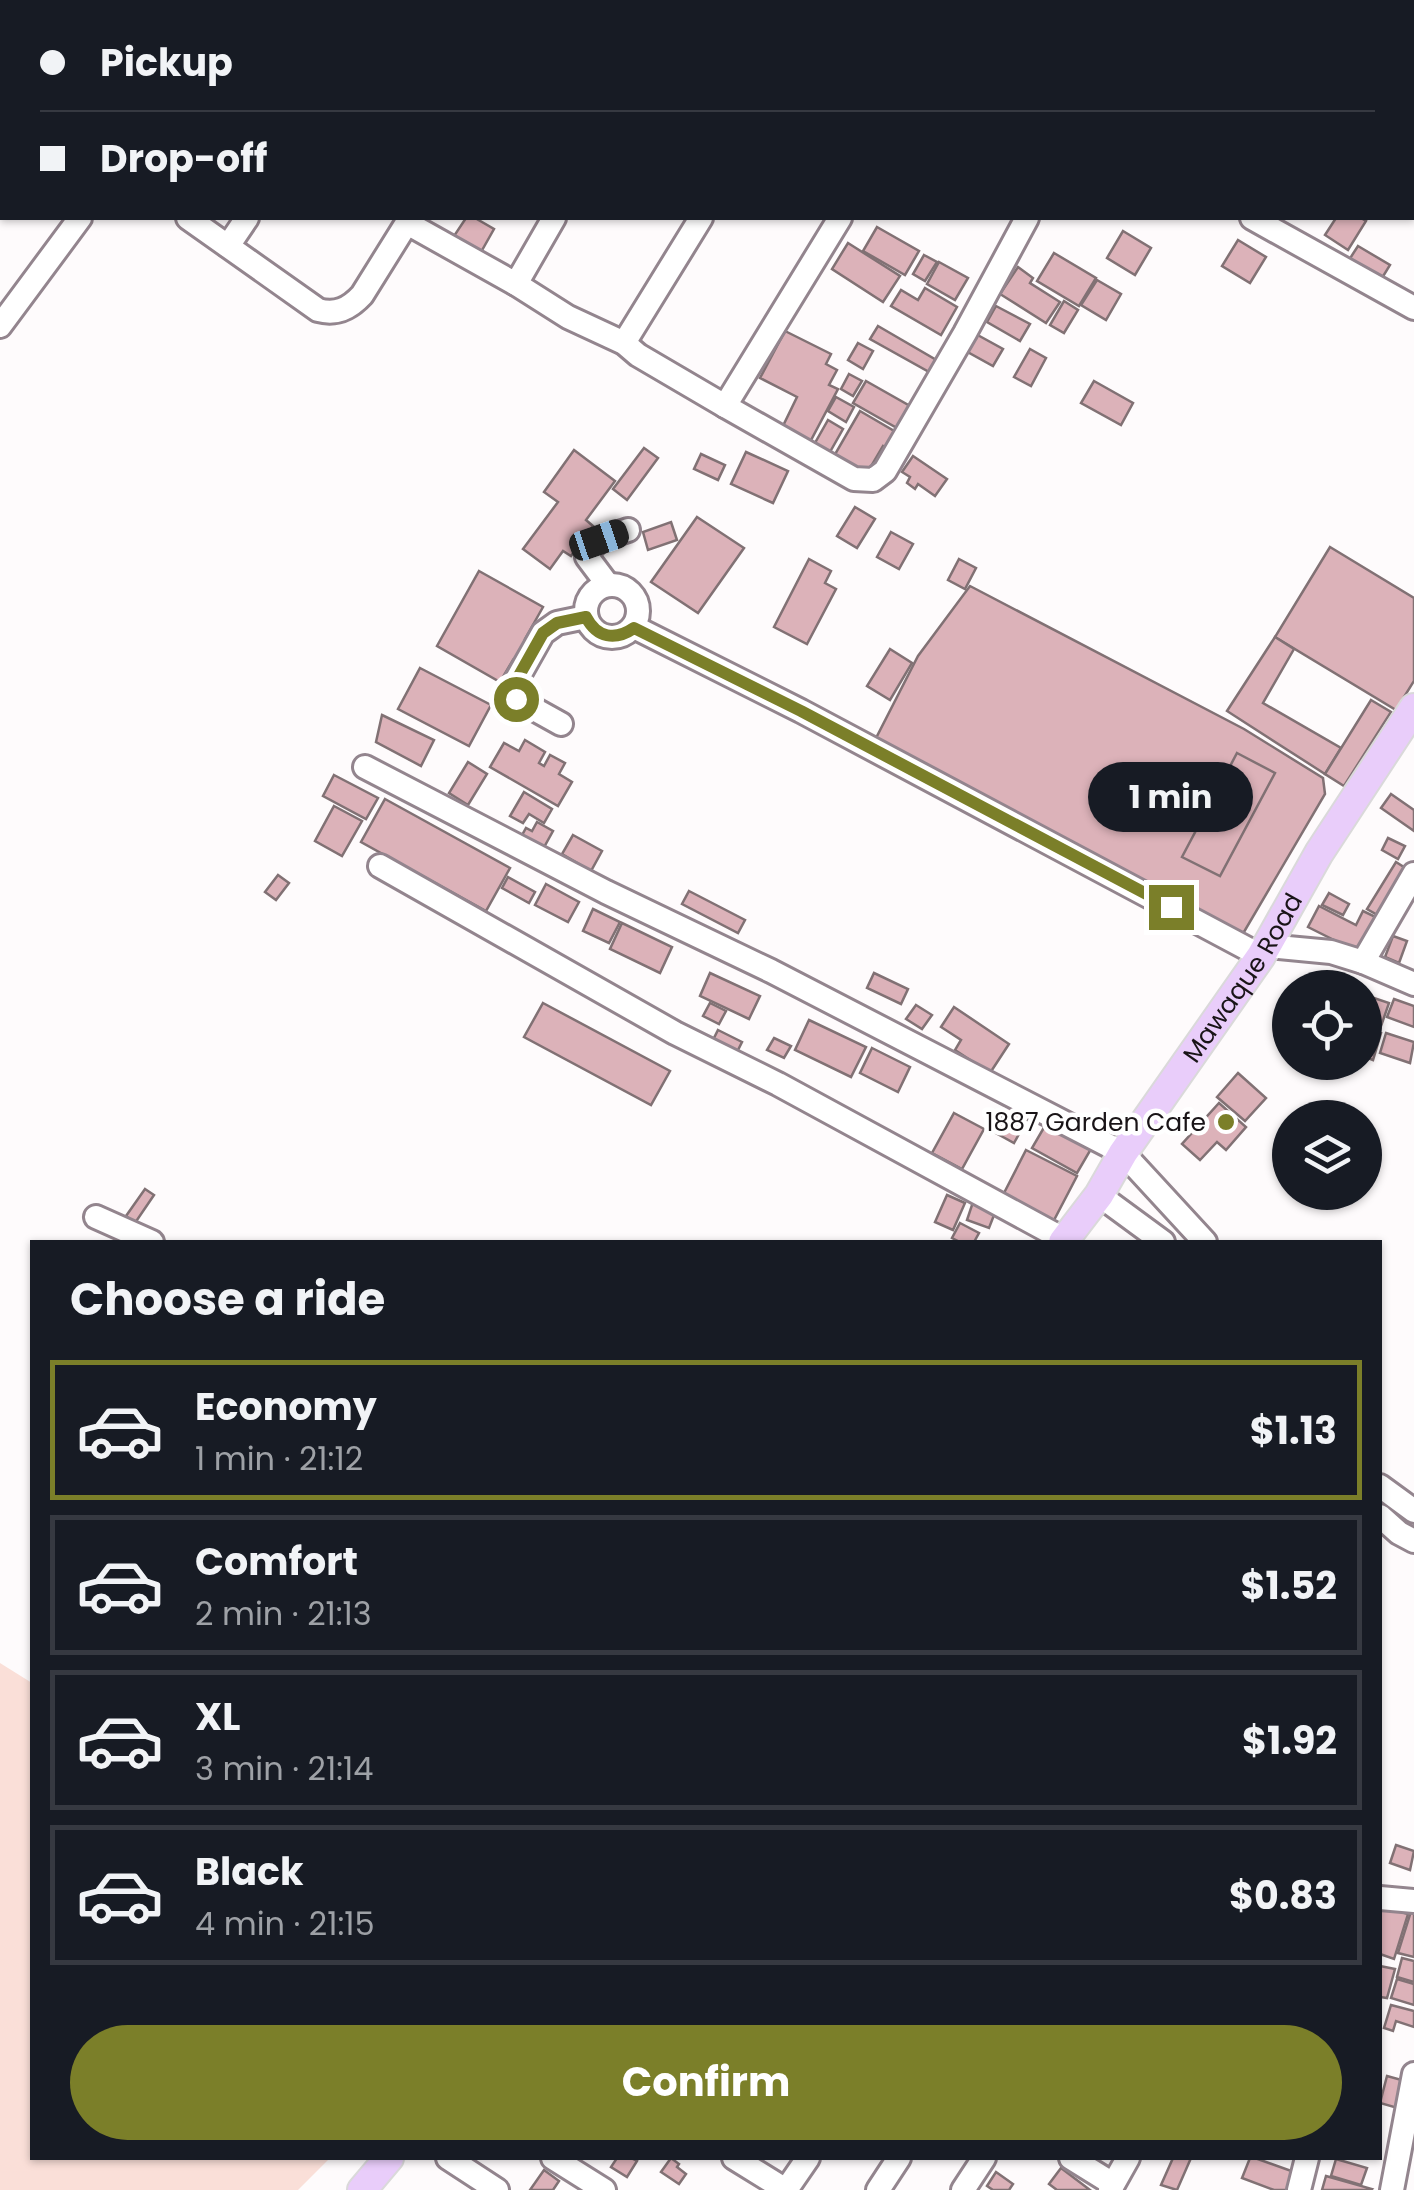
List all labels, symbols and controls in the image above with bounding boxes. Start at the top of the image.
text: Pickup [100,36,233,89]
text: Drop-off [100,132,268,185]
car [566,516,632,564]
route start [494,677,539,722]
callout: 1 min [1088,762,1254,832]
text: 1 min [1129,774,1212,819]
route end [1149,885,1194,930]
street label: Mawaque Road [1174,887,1311,1069]
map controls [1272,970,1382,1210]
button: locate [1272,970,1382,1080]
button: layers [1272,1100,1382,1210]
place label: 1887 Garden Cafe [985,1105,1206,1140]
marker: 1887 Garden Cafe [1215,1111,1237,1133]
text: Choose a ride [70,1268,385,1331]
text: Economy [195,1380,377,1433]
icon: car [75,1385,165,1475]
text: $1.13 [1250,1404,1337,1457]
text: 1 min · 21:12 [195,1436,363,1481]
text: Comfort [195,1535,358,1588]
icon: car [75,1540,165,1630]
text: $1.52 [1241,1559,1337,1612]
text: 2 min · 21:13 [195,1591,372,1636]
text: XL [195,1690,240,1743]
icon: car [75,1695,165,1785]
text: $1.92 [1242,1714,1337,1767]
text: 3 min · 21:14 [195,1746,373,1791]
text: Black [195,1845,304,1898]
icon: car [75,1850,165,1940]
text: $0.83 [1229,1869,1337,1922]
text: 4 min · 21:15 [195,1901,375,1946]
button: Confirm [70,2025,1342,2140]

